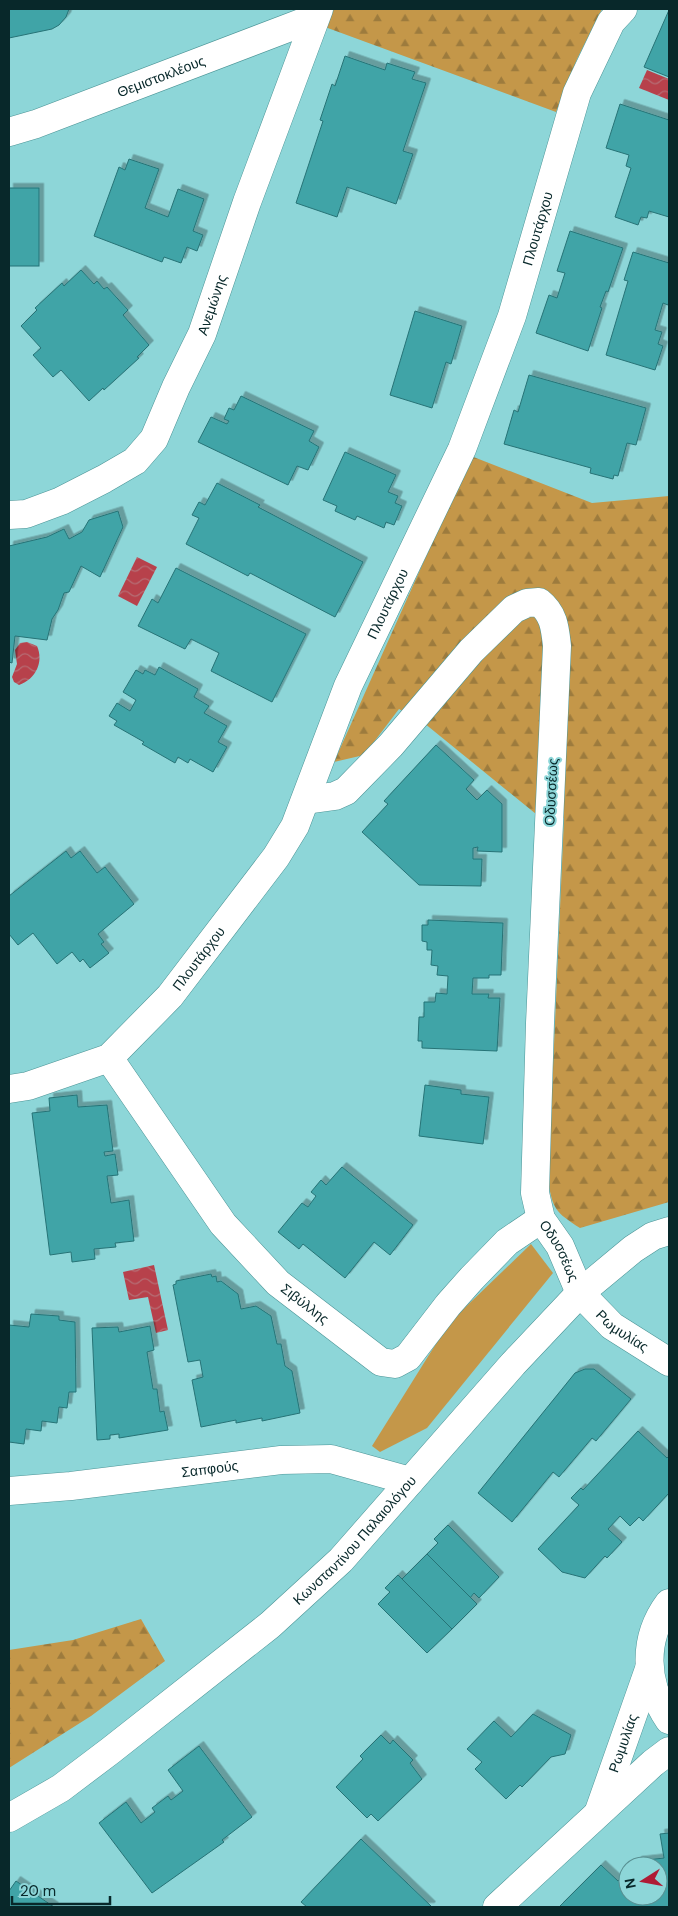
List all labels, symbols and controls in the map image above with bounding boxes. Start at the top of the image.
street label: Θεμιστοκλέους [115,51,208,101]
street label: Πλουτάρχου [518,189,557,268]
street label: Ανεμώνης [193,272,231,337]
street label: Πλουτάρχου [363,566,412,642]
street label: Οδυσσέως [540,758,562,826]
street label: Πλουτάρχου [168,923,229,994]
street label: Οδυσσέως [536,1217,583,1285]
street label: Σιβύλλης [277,1279,333,1328]
street label: Ρωμυλίας [592,1306,652,1356]
street label: Σαπφούς [180,1456,239,1481]
street label: Κωνσταντίνου Παλαιολόγου [289,1472,420,1609]
street label: Ρωμυλίας [604,1711,642,1775]
north arrow [618,1856,668,1906]
scale bar [12,1874,110,1906]
text: N [620,1877,640,1890]
text: 20 m [20,1881,56,1901]

